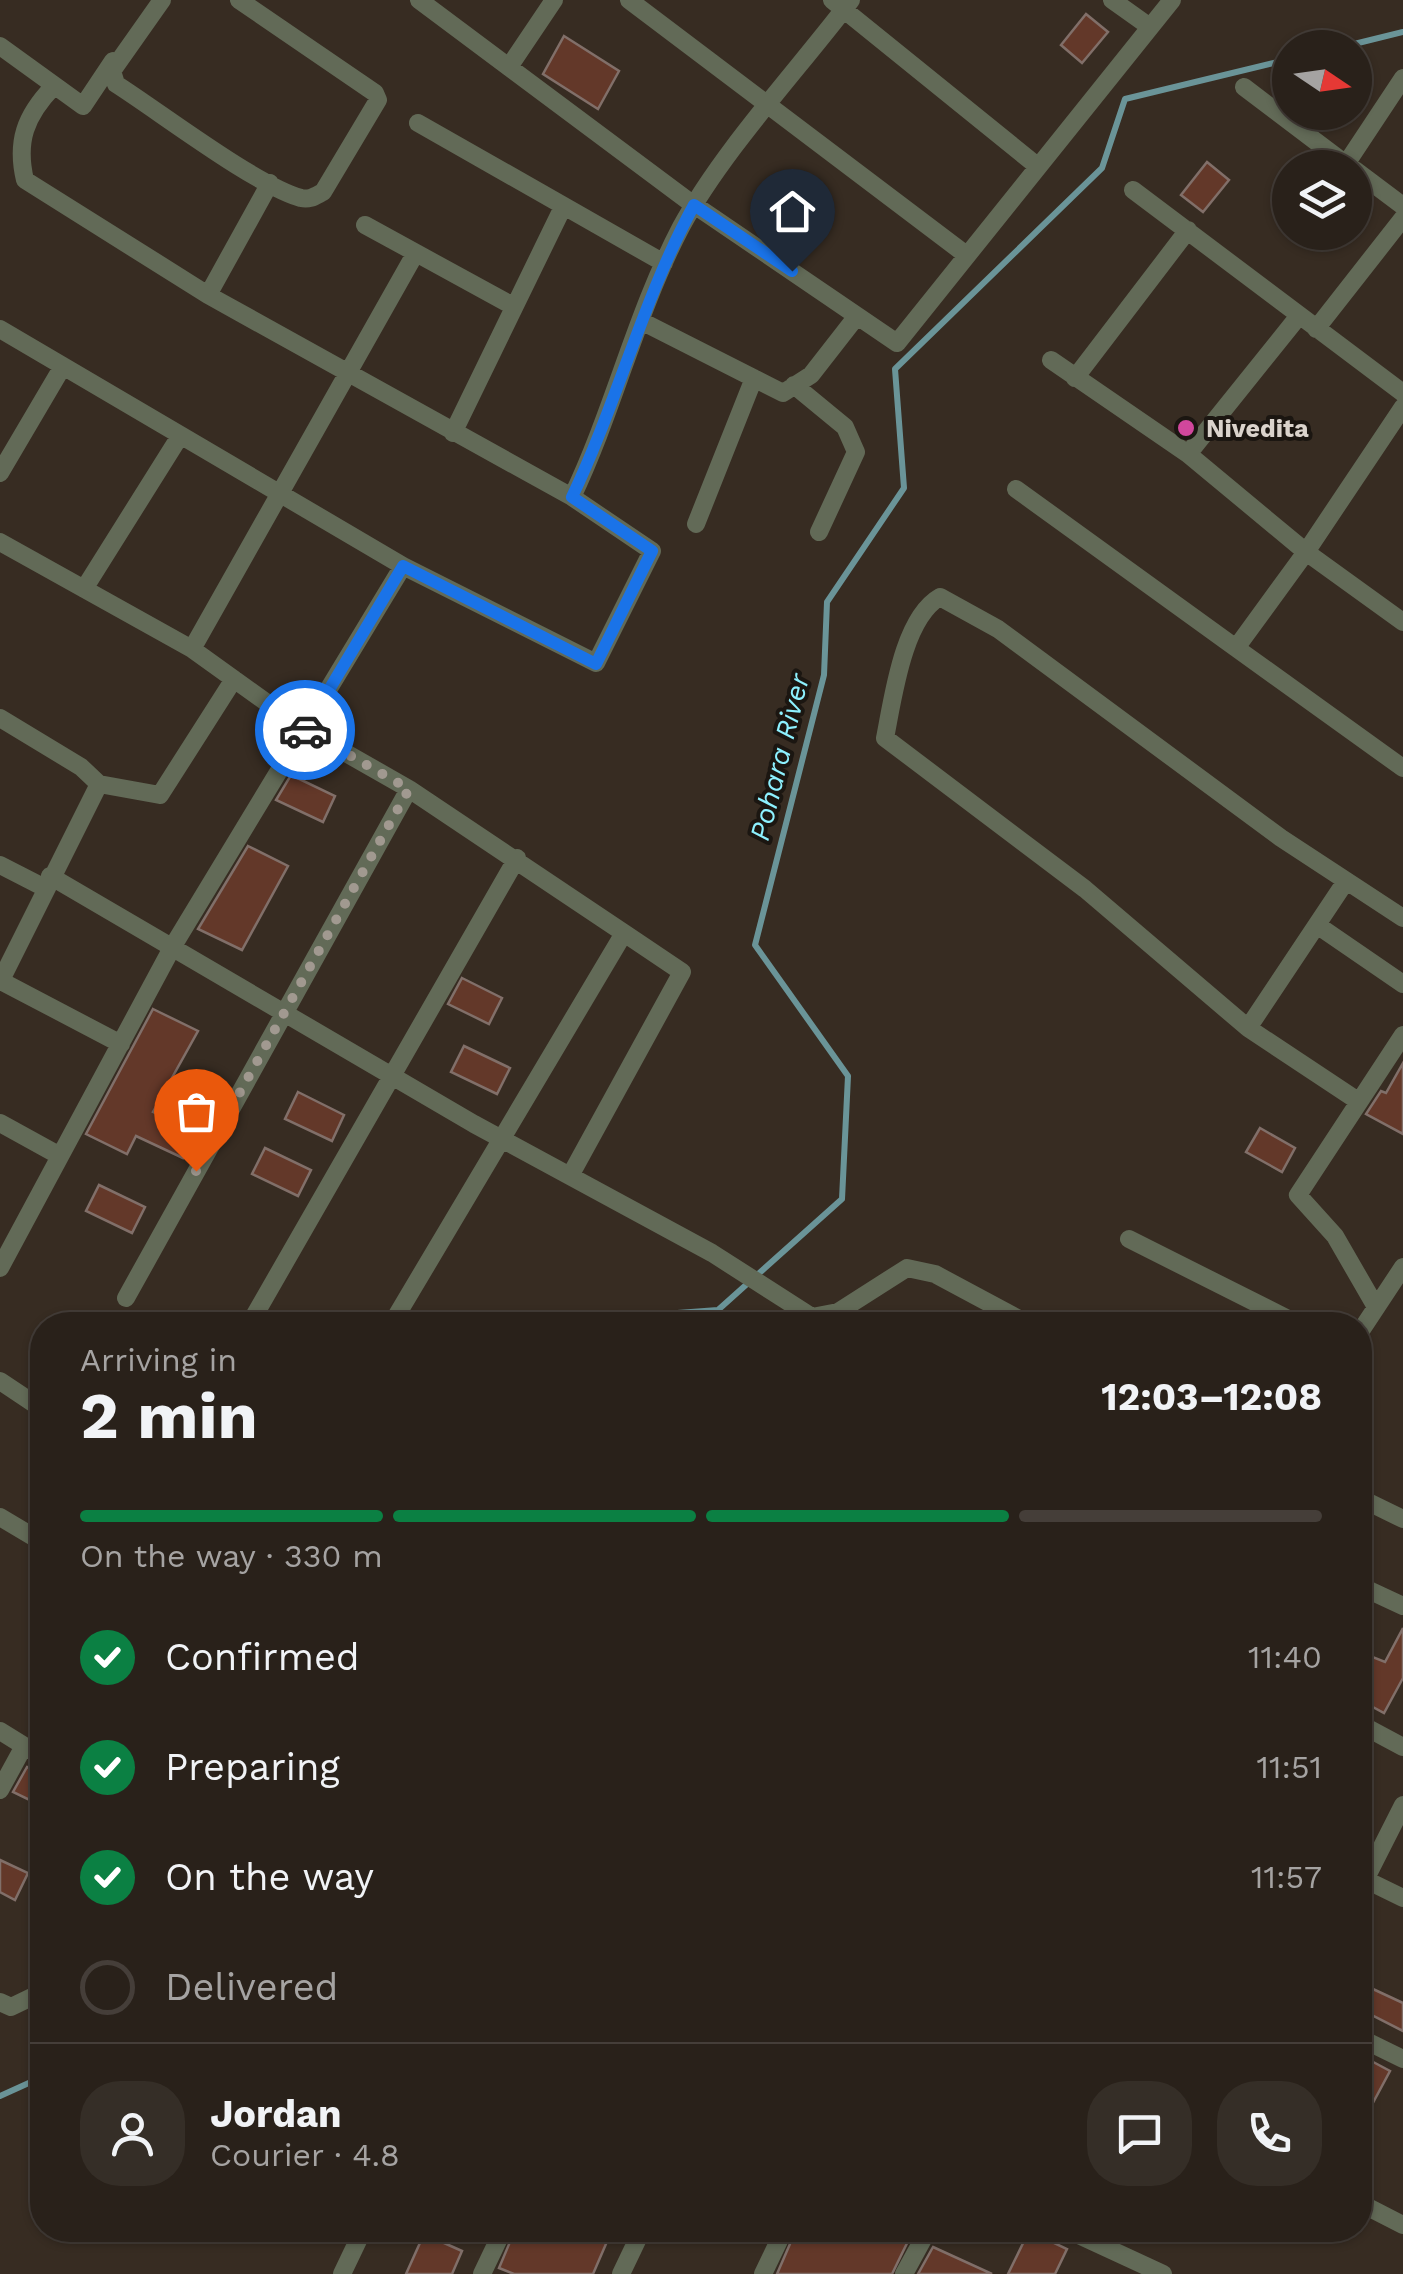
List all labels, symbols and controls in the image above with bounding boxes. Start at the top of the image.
north arrow [1272,30,1372,130]
map controls [1272,30,1372,250]
button: layers [1272,150,1372,250]
pin [750,169,835,272]
icon: home [765,184,820,239]
place label: Nivedita [1206,414,1309,443]
marker: Nivedita [1175,417,1197,439]
water label: Pohara River [743,669,816,844]
courier [255,680,355,780]
icon: car [278,703,333,758]
pin [154,1069,239,1172]
icon: bag [169,1084,224,1139]
text: Arriving in [80,1341,237,1379]
text: 12:03–12:08 [1101,1375,1322,1419]
text: 2 min [80,1378,258,1454]
text: On the way · 330 m [80,1537,383,1575]
icon: check [80,1630,135,1685]
text: Confirmed [165,1635,360,1679]
text: 11:40 [1248,1638,1322,1676]
icon: check [80,1740,135,1795]
text: Preparing [165,1745,340,1789]
text: 11:51 [1256,1748,1322,1786]
icon: check [80,1850,135,1905]
text: On the way [165,1855,374,1899]
text: 11:57 [1251,1858,1322,1896]
text: Delivered [165,1965,338,2009]
button: person [80,2081,185,2186]
button: chat [1087,2081,1192,2186]
button: phone [1217,2081,1322,2186]
text: Jordan [210,2092,342,2136]
text: Courier · 4.8 [210,2136,400,2174]

